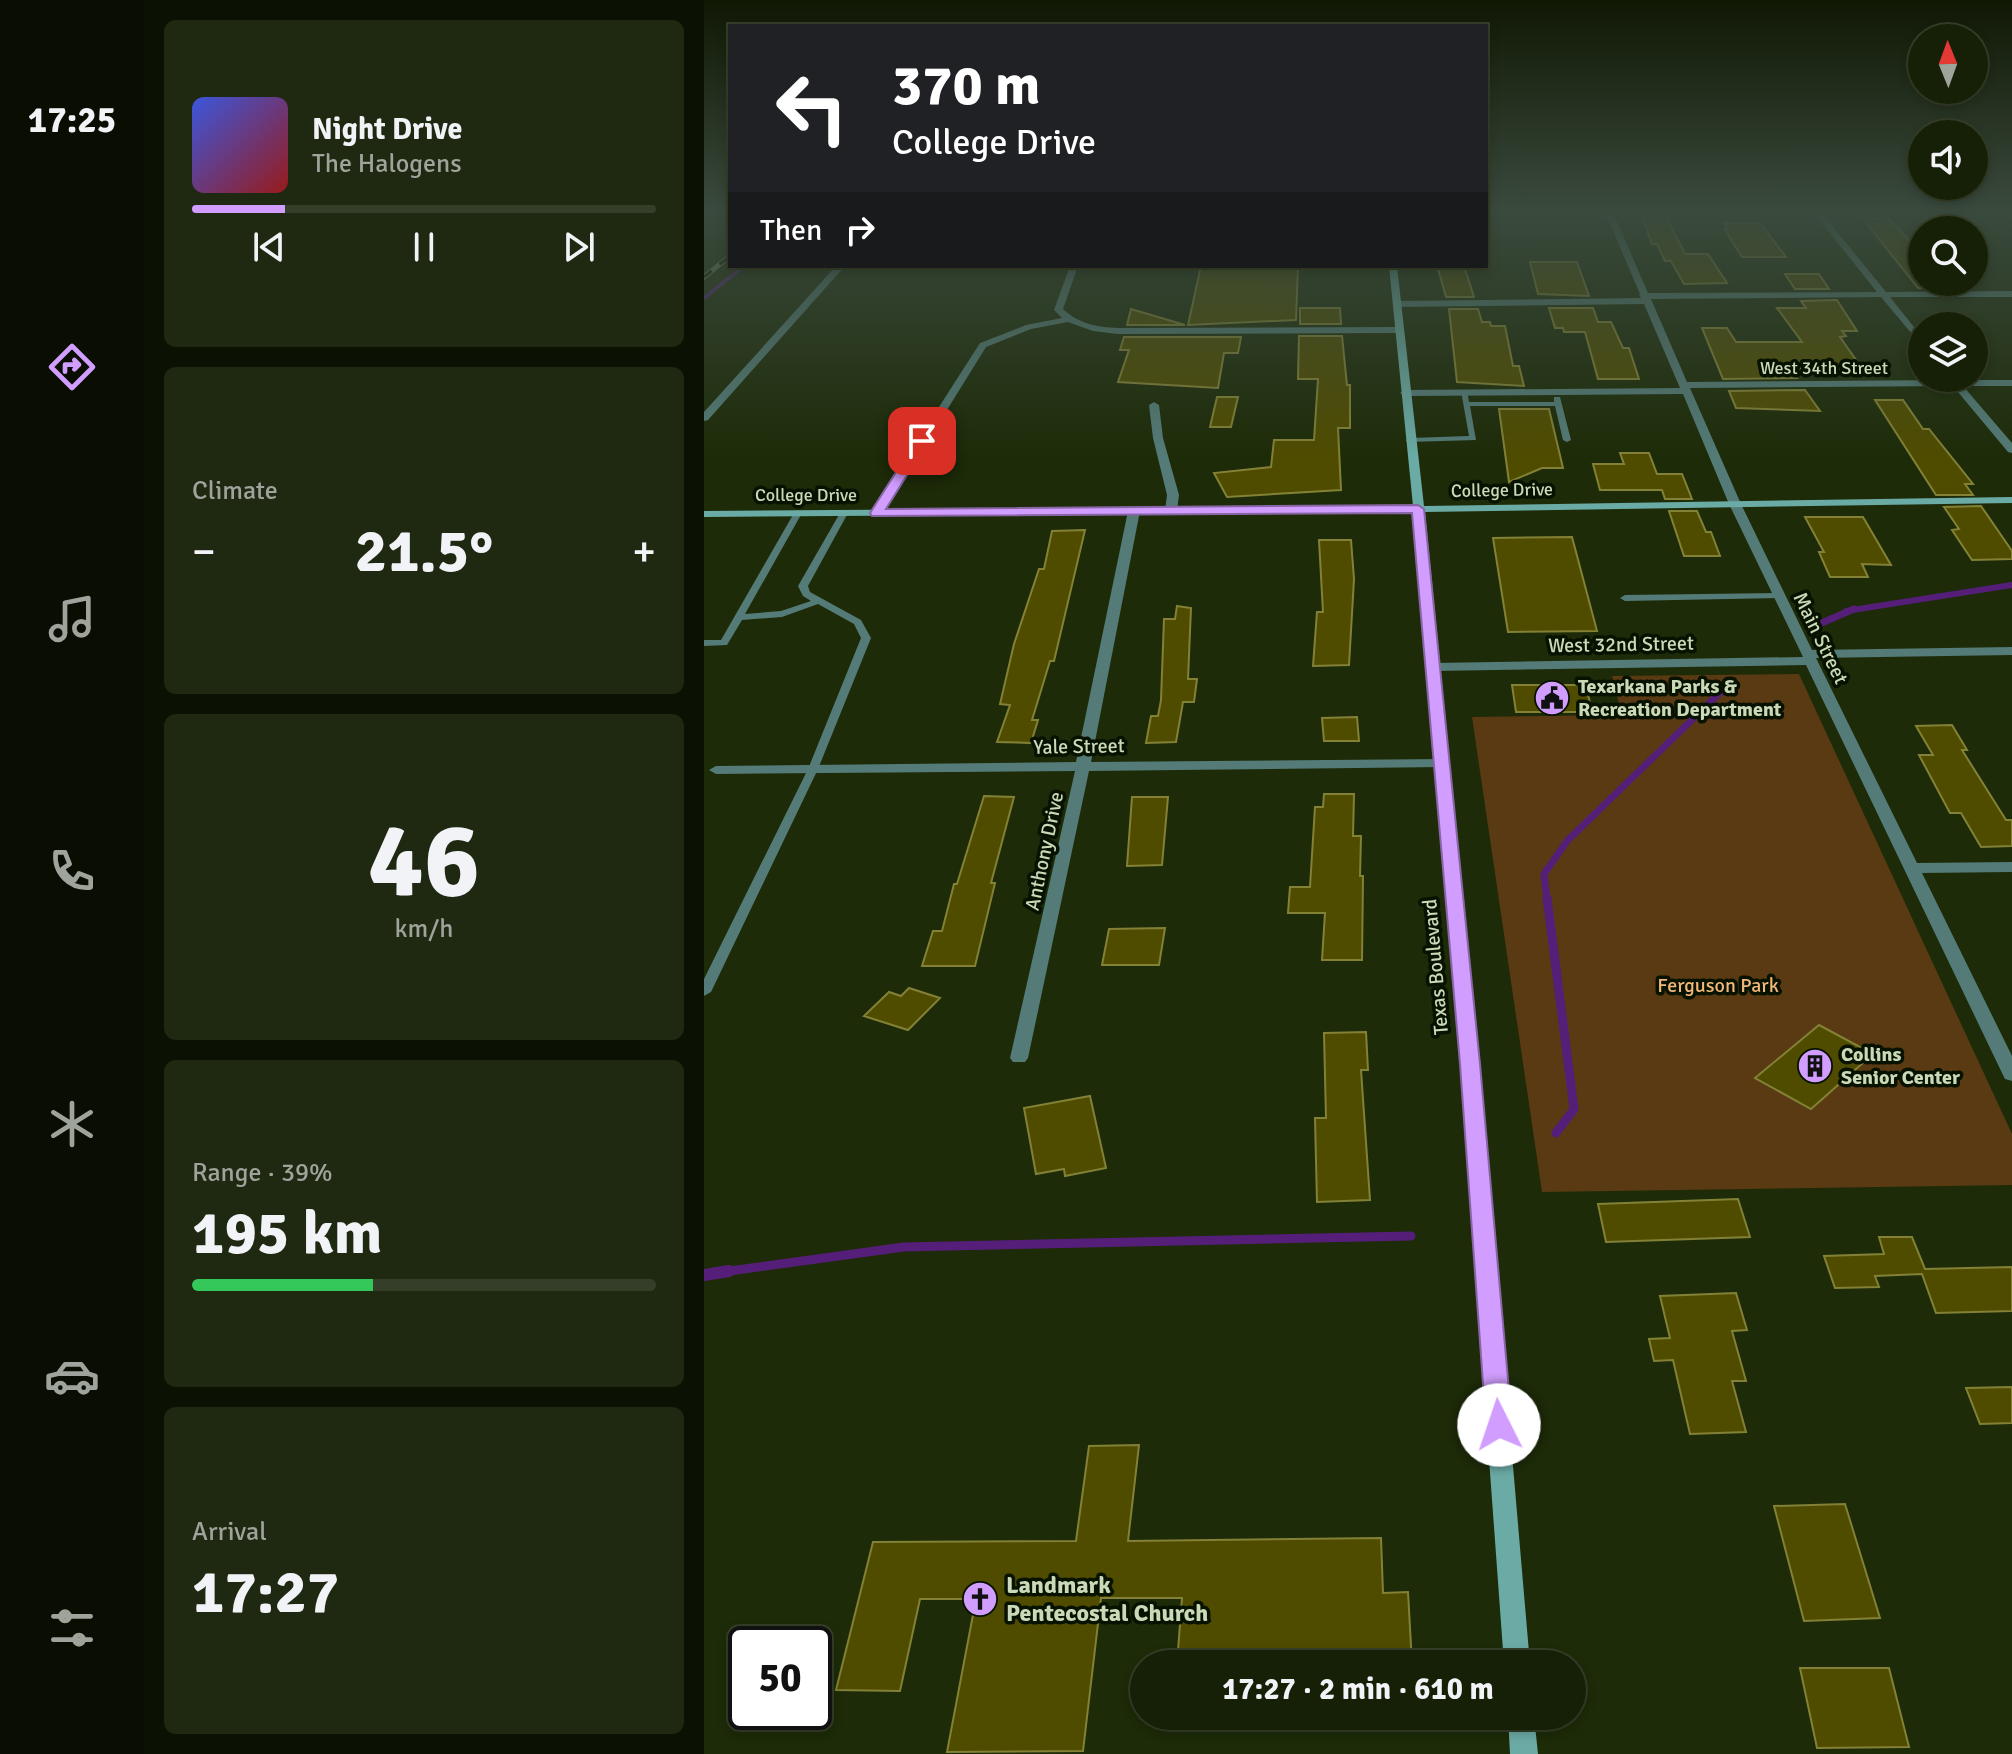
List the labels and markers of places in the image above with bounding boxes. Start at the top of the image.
pin [888,407,956,475]
place label: Texarkana Parks & Recreation Department [1578,674,1782,722]
public building icon: Texarkana Parks & Recreation Department [1533,679,1571,717]
place label: Collins Senior Center [1841,1042,1960,1090]
building icon: Collins Senior Center [1796,1047,1834,1085]
place label: Landmark Pentecostal Church [1006,1570,1208,1628]
church icon: Landmark Pentecostal Church [961,1580,999,1618]

